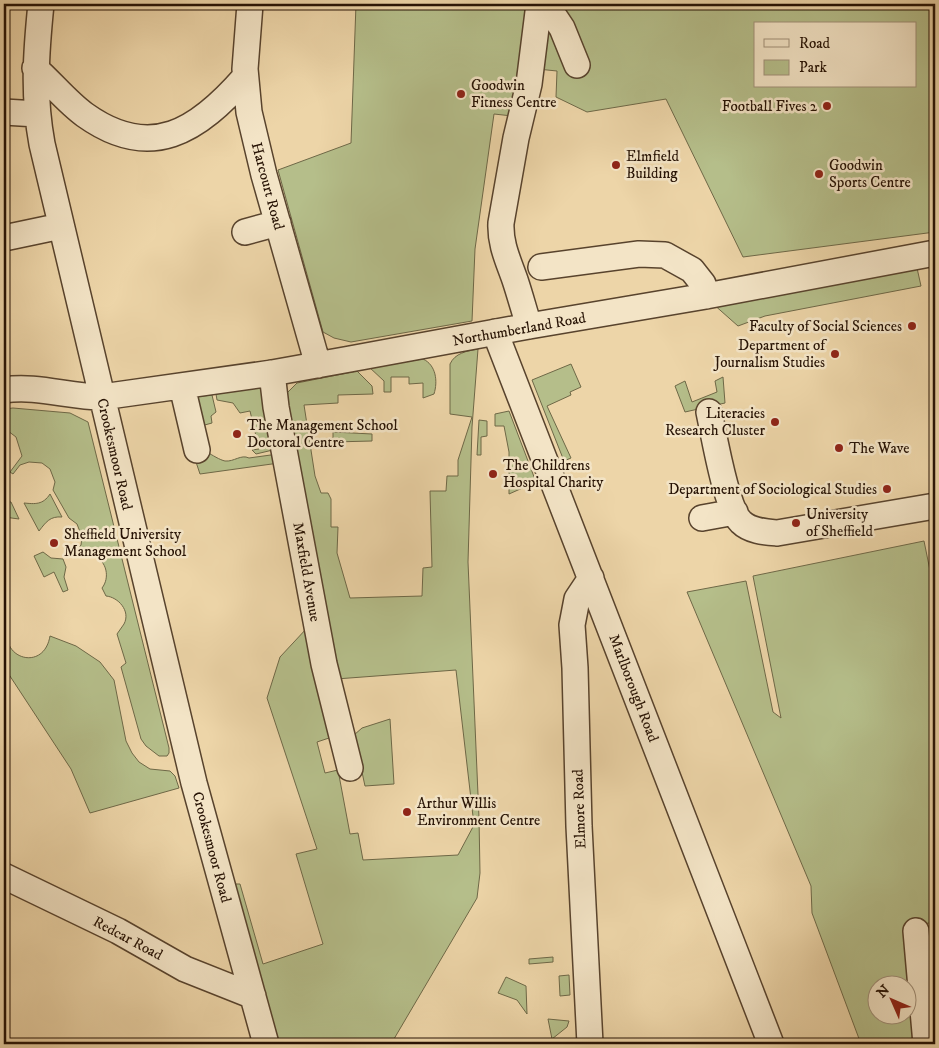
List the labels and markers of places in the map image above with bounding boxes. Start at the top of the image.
place label: Goodwin Fitness Centre [471,76,557,112]
marker: Goodwin Fitness Centre [455,88,467,100]
place label: Football Fives 2 [722,97,818,116]
marker: Football Fives 2 [821,100,833,112]
place label: Elmfield Building [626,147,680,183]
place label: Goodwin Sports Centre [829,156,911,192]
marker: Elmfield Building [610,159,622,171]
marker: Goodwin Sports Centre [813,168,825,180]
place label: Faculty of Social Sciences [749,317,902,336]
marker: Faculty of Social Sciences [906,320,918,332]
place label: Department of Journalism Studies [713,336,827,372]
marker: Department of Journalism Studies [829,348,841,360]
place label: Literacies Research Cluster [665,404,765,440]
place label: The Management School Doctoral Centre [247,416,398,452]
marker: Literacies Research Cluster [769,416,781,428]
marker: The Management School Doctoral Centre [231,428,243,440]
place label: The Wave [849,439,910,458]
marker: The Wave [833,442,845,454]
place label: The Childrens Hospital Charity [503,456,604,492]
marker: The Childrens Hospital Charity [487,468,499,480]
place label: Department of Sociological Studies [668,480,877,499]
marker: Department of Sociological Studies [881,483,893,495]
place label: University of Sheffield [806,505,874,541]
marker: University of Sheffield [790,517,802,529]
place label: Sheffield University Management School [64,525,187,561]
marker: Sheffield University Management School [48,537,60,549]
place label: Arthur Willis Environment Centre [417,794,540,830]
marker: Arthur Willis Environment Centre [401,806,413,818]

